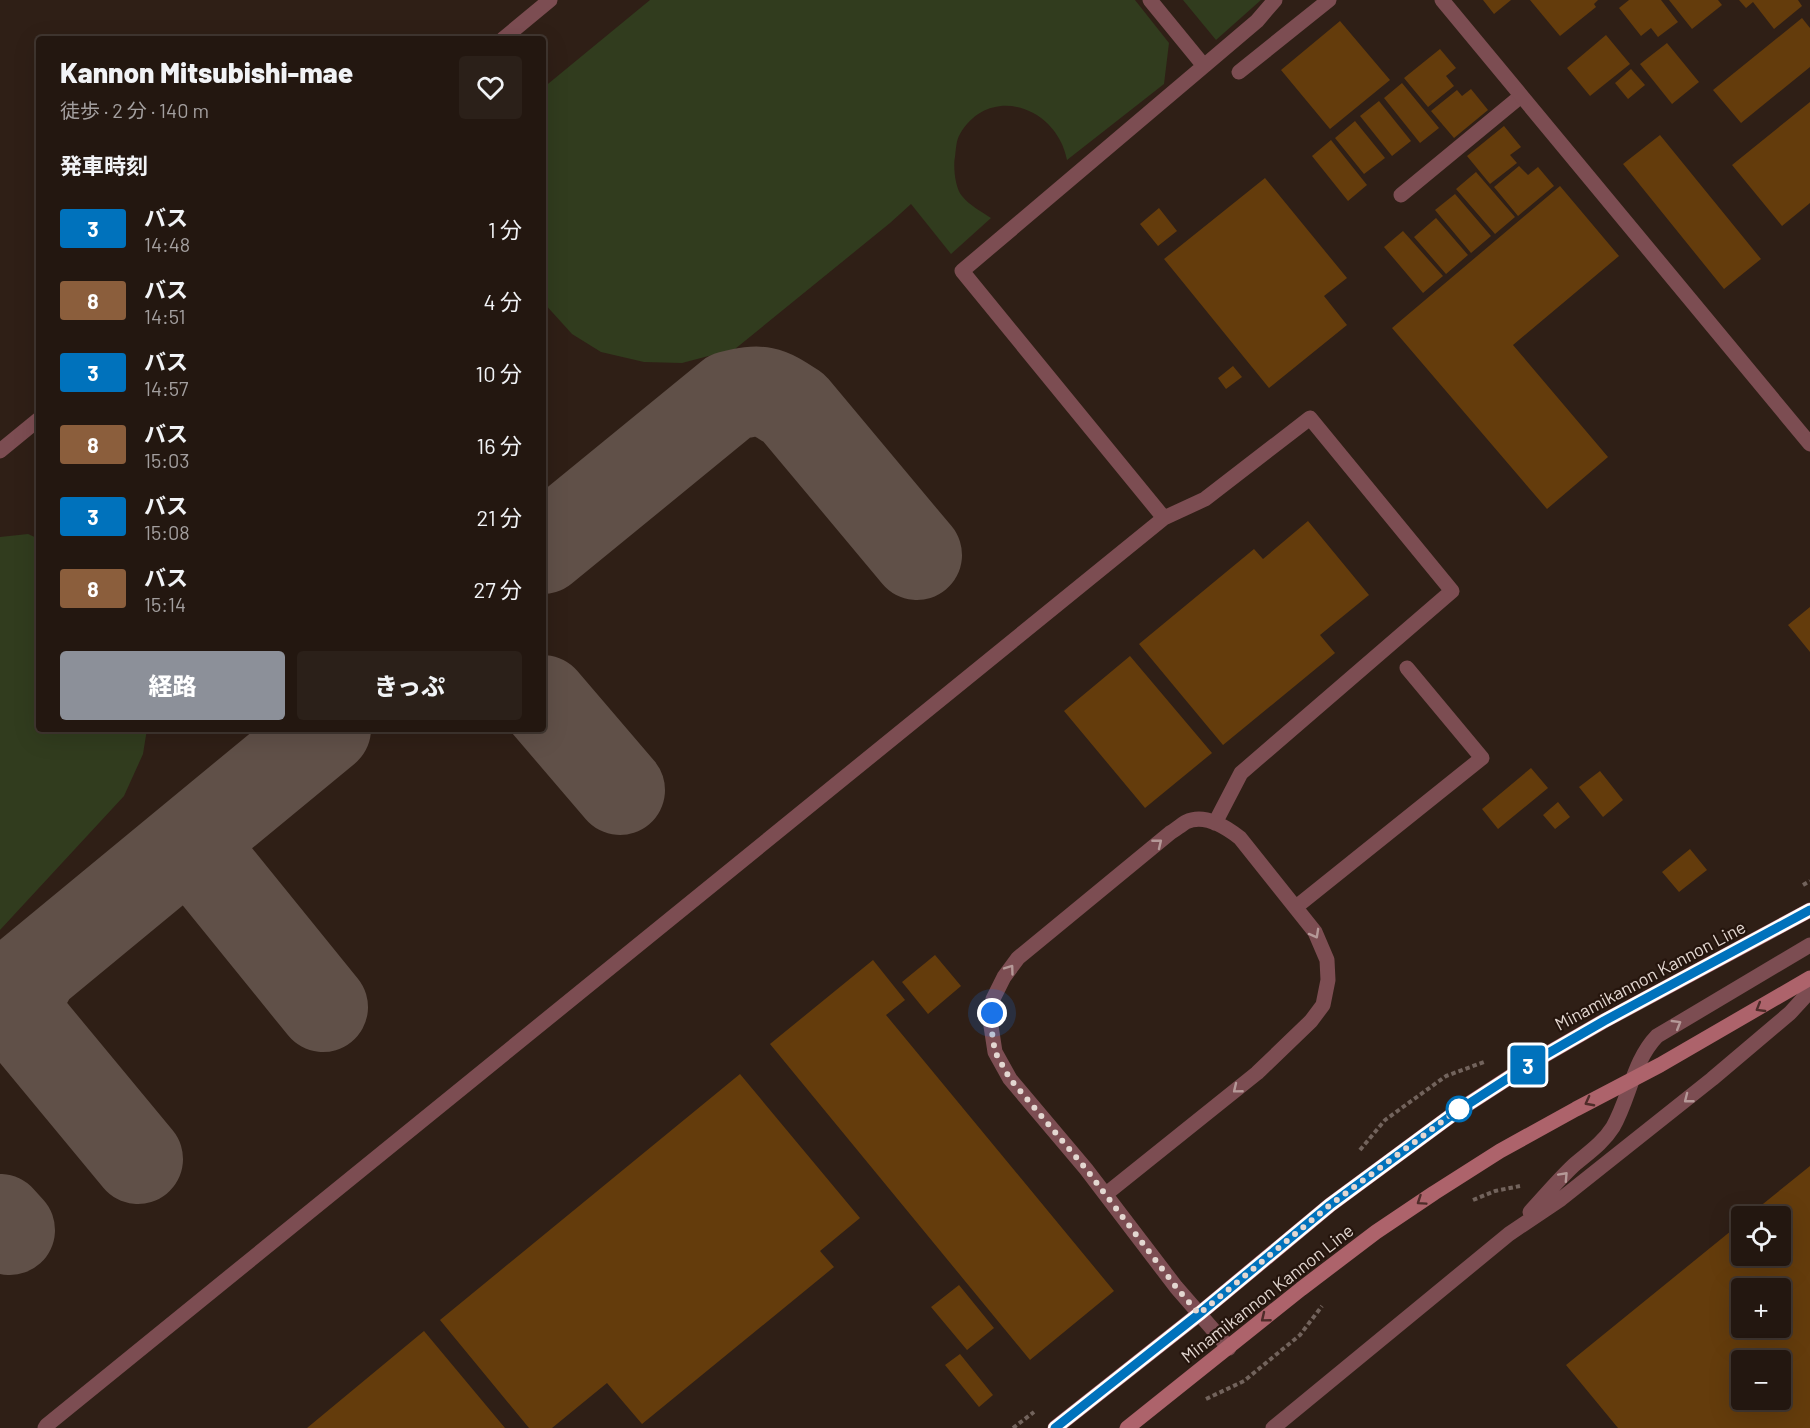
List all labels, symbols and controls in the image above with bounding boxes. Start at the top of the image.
text: Kannon Mitsubishi-mae [60,55,353,89]
button: heart [459,56,522,119]
text: 徒歩 · 2 分 · 140 m [60,98,209,122]
text: 発車時刻 [60,152,148,178]
text: バス [144,204,188,230]
text: 3 [87,216,99,241]
text: 1 分 [488,216,522,242]
text: 14:48 [144,232,190,256]
text: バス [144,276,188,302]
text: 8 [87,288,99,313]
text: 4 分 [483,288,522,314]
text: 14:51 [144,304,186,328]
text: バス [144,348,188,374]
text: 3 [87,360,99,385]
text: 10 分 [475,360,522,386]
text: 14:57 [144,376,189,400]
text: バス [144,420,188,446]
text: 8 [87,432,99,457]
text: 16 分 [477,432,522,458]
text: 15:03 [144,448,190,472]
text: バス [144,492,188,518]
text: 3 [87,504,99,529]
text: 21 分 [476,504,522,530]
text: 15:08 [144,520,190,544]
text: バス [144,564,188,590]
text: 8 [87,576,99,601]
text: 27 分 [473,576,522,602]
text: 15:14 [144,592,186,616]
button: 経路 [60,651,285,720]
button: きっぷ [297,651,522,720]
one-way arrow [1151,839,1162,850]
street label: Minamikannon Kannon Line [1551,915,1749,1035]
one-way arrow [1308,927,1319,938]
one-way arrow [1002,965,1013,976]
your location [977,998,1007,1028]
one-way arrow [1756,1001,1766,1012]
one-way arrow [1671,1020,1681,1032]
line badge: 3 [1508,1046,1547,1084]
text: 3 [1522,1053,1534,1078]
one-way arrow [1233,1082,1244,1093]
one-way arrow [1683,1091,1694,1102]
one-way arrow [1585,1095,1595,1106]
unlabelled marker [1446,1096,1472,1122]
one-way arrow [1557,1173,1568,1183]
one-way arrow [1417,1194,1428,1205]
map controls [1731,1206,1791,1410]
button: locate [1731,1206,1791,1266]
street label: Minamikannon Kannon Line [1176,1219,1358,1367]
button: + [1731,1278,1791,1338]
one-way arrow [1261,1311,1272,1322]
button: − [1731,1350,1791,1410]

